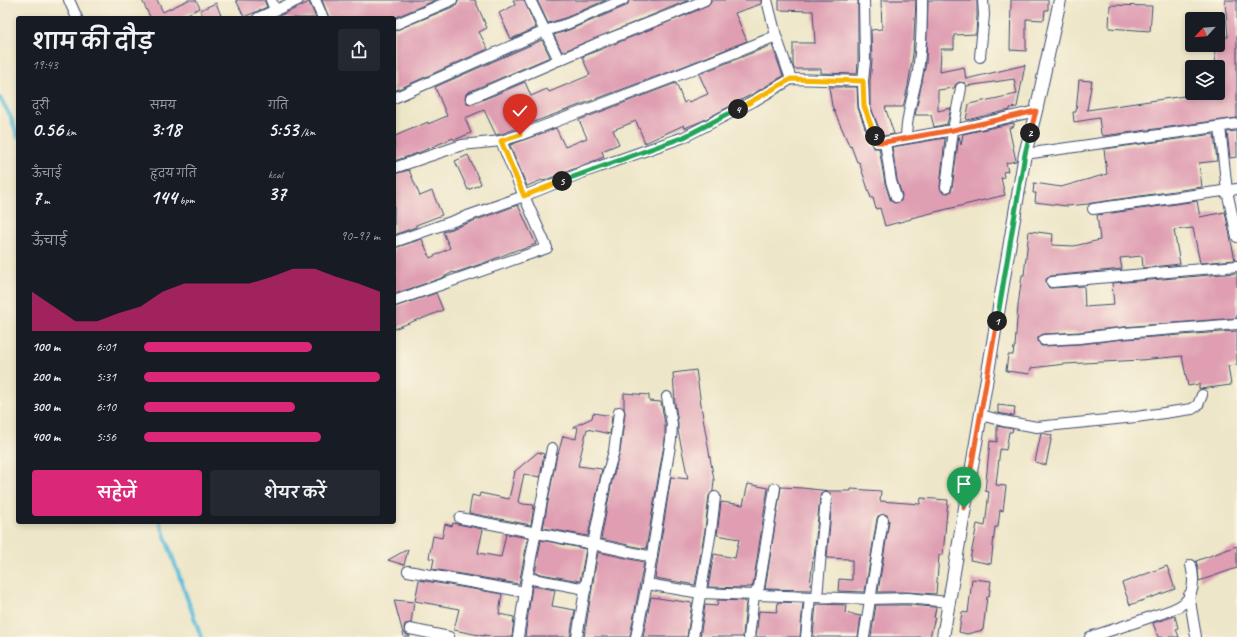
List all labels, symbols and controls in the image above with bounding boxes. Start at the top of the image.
north arrow [1185,12,1225,52]
map controls [1185,12,1225,100]
text: शाम की दौड़ [32,28,154,56]
button: share [338,29,380,71]
text: 19:43 [32,57,58,73]
button: layers [1185,60,1225,100]
pin [503,94,537,135]
text: दूरी [32,98,49,112]
text: समय [150,98,176,112]
text: गति [268,98,288,112]
pin: 4 [728,99,748,119]
icon: check [509,100,531,122]
text: 4 [736,102,740,116]
text: 0.56 [32,117,63,142]
text: 3:18 [150,117,181,142]
text: 5:53 [268,117,298,142]
pin: 2 [1020,123,1040,143]
text: km [63,125,76,139]
text: /km [298,125,315,139]
pin: 3 [865,126,885,146]
text: 2 [1028,126,1032,140]
text: 3 [873,129,877,143]
text: ऊँचाई [32,166,62,180]
text: हृदय गति [150,166,197,180]
text: kcal [268,167,283,181]
pin: 5 [552,171,572,191]
text: 5 [560,174,564,188]
text: 37 [268,181,286,206]
text: 7 [32,185,41,210]
text: 144 [150,185,177,210]
text: m [41,193,50,207]
text: bpm [177,193,195,207]
text: 90–97 m [340,228,380,244]
text: ऊँचाई [32,233,67,249]
pin: 1 [987,311,1007,331]
text: 1 [995,314,999,328]
text: 100 m [32,339,60,355]
text: 6:01 [96,339,116,355]
text: 200 m [32,369,60,385]
text: 5:31 [96,369,116,385]
text: 300 m [32,399,60,415]
text: 6:10 [96,399,116,415]
text: 400 m [32,429,60,445]
text: 5:56 [96,429,116,445]
pin [947,467,981,508]
button: सहेजें [32,470,202,516]
button: शेयर करें [210,470,380,516]
icon: arrive [953,473,975,495]

